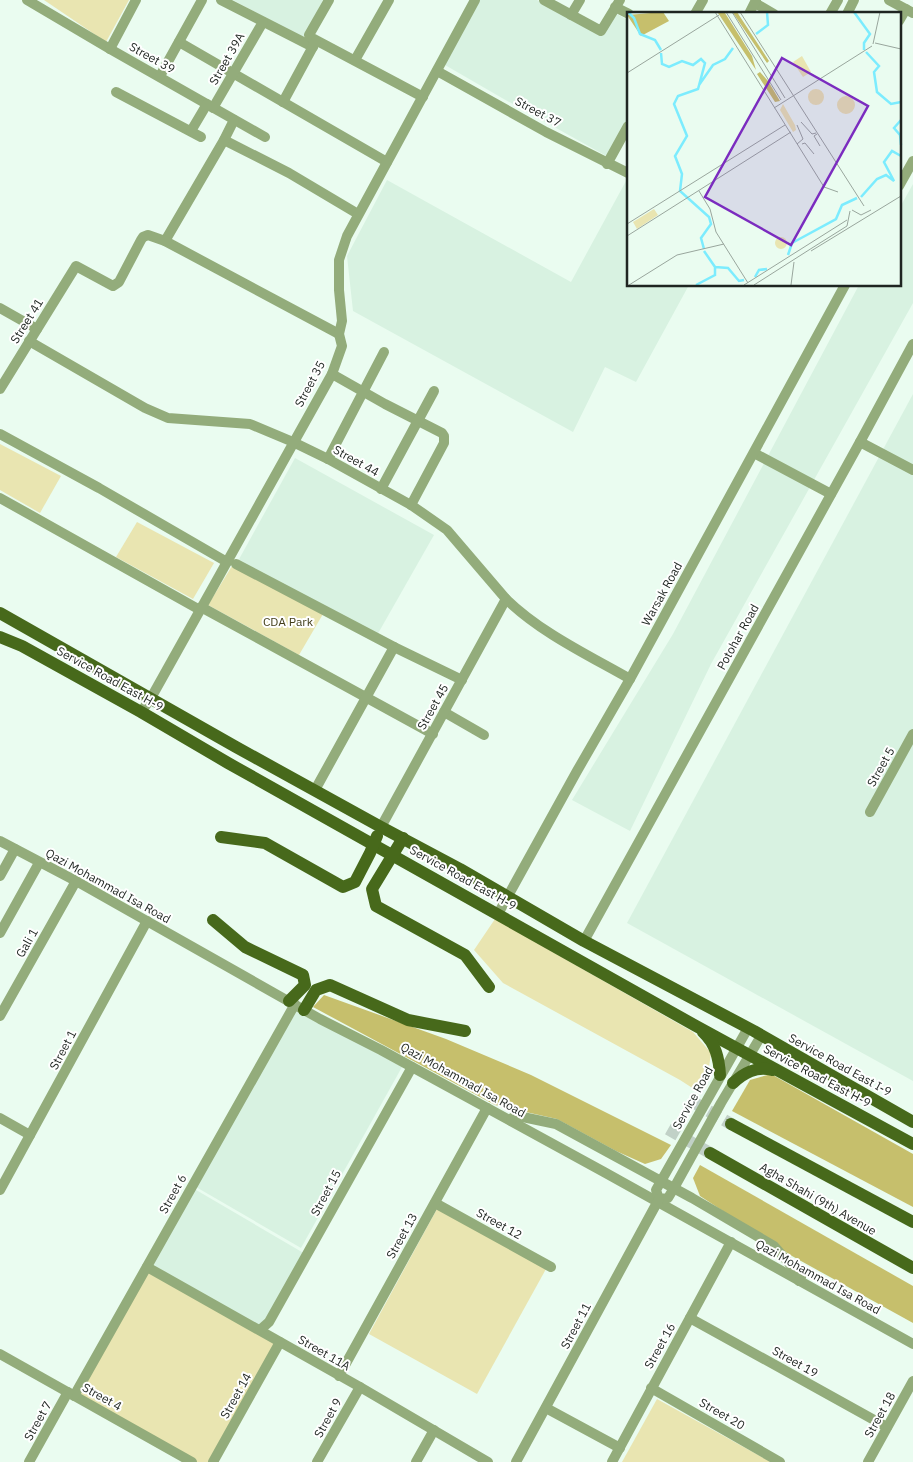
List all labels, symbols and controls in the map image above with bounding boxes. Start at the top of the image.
inset map [627,12,900,286]
street label: Street 39A [206,30,248,88]
street label: Street 39 [127,39,178,76]
street label: Street 37 [513,93,564,130]
street label: Street 41 [7,295,46,346]
street label: Street 35 [291,358,328,409]
street label: Street 44 [331,442,382,479]
street label: Warsak Road [638,559,685,628]
street label: Potohar Road [713,601,762,672]
park label: CDA Park [263,614,314,629]
street label: Service Road East H-9 [54,643,166,714]
street label: Street 45 [414,681,451,732]
street label: Street 5 [864,744,898,789]
street label: Service Road East H-9 [407,842,519,913]
street label: Qazi Mohammad Isa Road [43,845,173,926]
street label: Gali 1 [12,926,41,960]
street label: Street 1 [46,1027,79,1072]
street label: Service Road East I-9 [786,1030,894,1099]
street label: Qazi Mohammad Isa Road [398,1039,528,1120]
street label: Service Road East H-9 [761,1041,874,1110]
street label: Service Road [669,1064,716,1132]
street label: Agha Shahi (9th) Avenue [757,1159,880,1238]
street label: Street 15 [307,1167,344,1218]
street label: Street 6 [156,1171,190,1216]
street label: Street 12 [474,1205,525,1242]
street label: Street 13 [383,1210,420,1261]
street label: Qazi Mohammad Isa Road [753,1236,883,1317]
street label: Street 11 [557,1300,594,1351]
street label: Street 16 [641,1320,678,1371]
street label: Street 11A [295,1332,353,1374]
street label: Street 19 [770,1343,821,1380]
street label: Street 14 [217,1370,254,1421]
street label: Street 4 [80,1380,125,1414]
street label: Street 18 [861,1389,898,1440]
street label: Street 9 [311,1395,345,1440]
street label: Street 20 [697,1395,748,1433]
street label: Street 7 [21,1398,55,1443]

